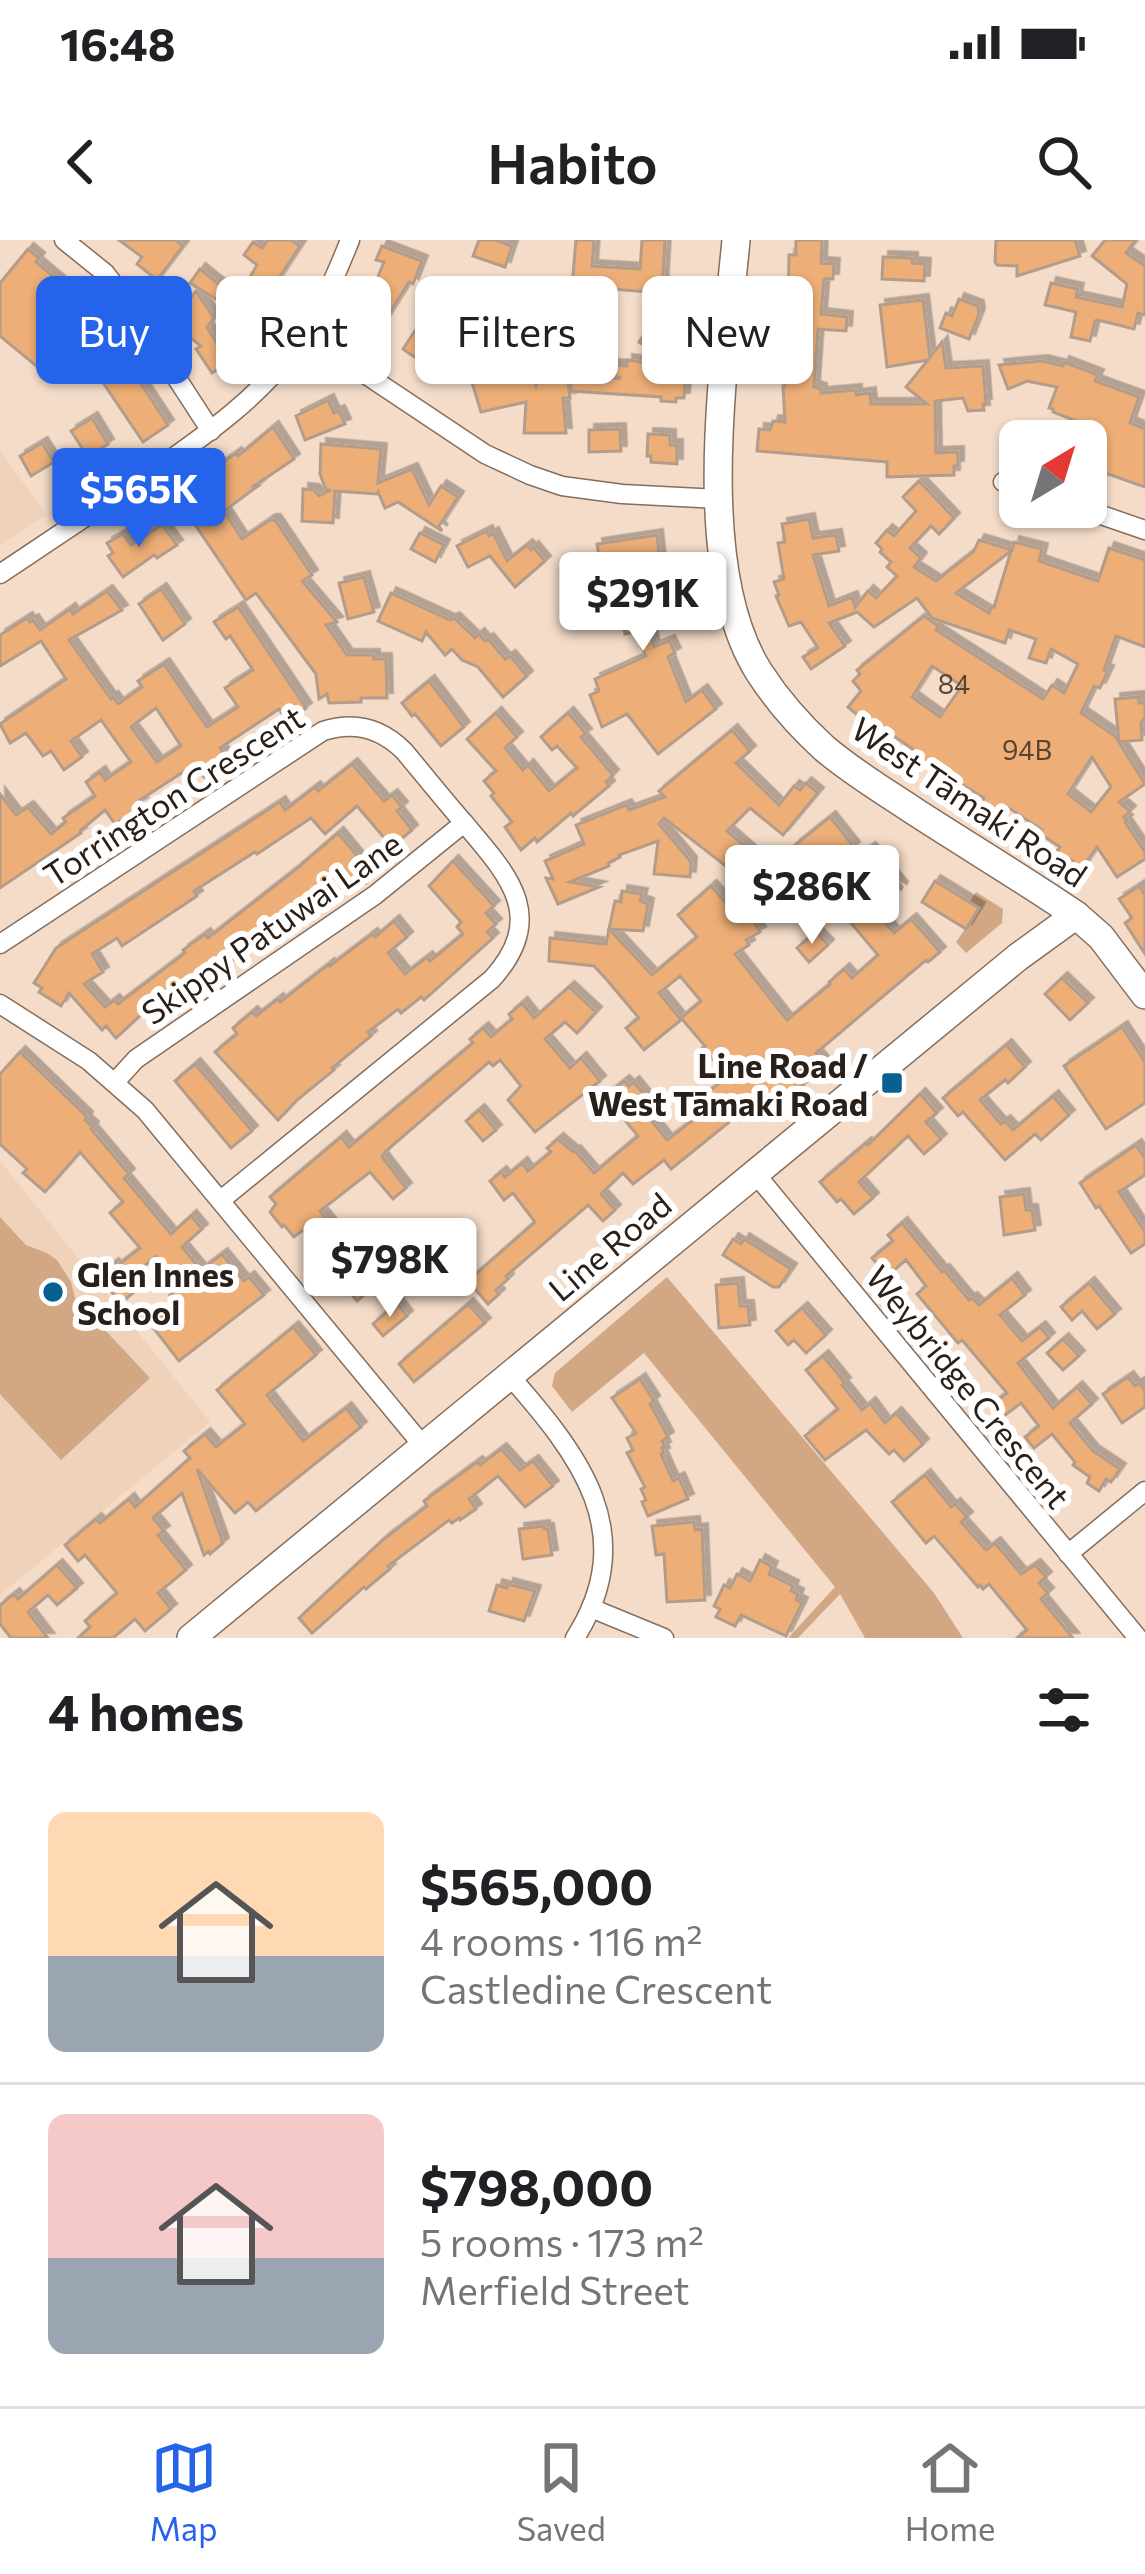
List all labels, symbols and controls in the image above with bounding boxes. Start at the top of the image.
text: 16:48 [60,15,175,70]
icon: back [48,129,114,195]
text: Habito [487,129,658,195]
icon: search [1031,129,1097,195]
chip: Buy [36,276,192,384]
chip: Rent [216,276,391,384]
chip: Filters [415,276,618,384]
chip: New [642,276,813,384]
north arrow [999,420,1107,528]
map controls [999,420,1107,528]
pin: $565K [55,448,223,550]
text: $565K [79,463,199,511]
pin: $291K [559,552,727,654]
text: $291K [586,567,700,615]
house number: 84 [938,667,970,700]
street label: Torrington Crescent [35,696,311,894]
street label: West Tāmaki Road [845,707,1095,895]
house number: 94B [1002,733,1052,766]
street label: Skippy Patuwai Lane [133,822,409,1032]
pin: $286K [728,845,896,947]
text: $286K [752,860,872,908]
place label: Line Road / West Tāmaki Road [588,1044,868,1123]
marker: Line Road / West Tāmaki Road [879,1070,905,1096]
street label: Line Road [539,1183,679,1309]
pin: $798K [306,1218,474,1320]
text: $798K [330,1233,450,1281]
place label: Glen Innes School [77,1253,234,1332]
street label: Weybridge Crescent [858,1256,1080,1516]
marker: Glen Innes School [40,1279,66,1305]
icon: filters [1031,1677,1097,1743]
text: 4 homes [48,1679,244,1742]
text: $565,000 [420,1853,653,1916]
icon: home [144,1860,288,2004]
text: 4 rooms · 116 m² [420,1916,703,1964]
text: Castledine Crescent [420,1964,772,2012]
text: $798,000 [420,2154,653,2217]
icon: home [144,2162,288,2306]
text: 5 rooms · 173 m² [420,2217,704,2265]
text: Merfield Street [420,2265,690,2313]
tab: Map [150,2435,218,2548]
tab: Saved [517,2435,606,2548]
tab: Home [905,2435,995,2548]

